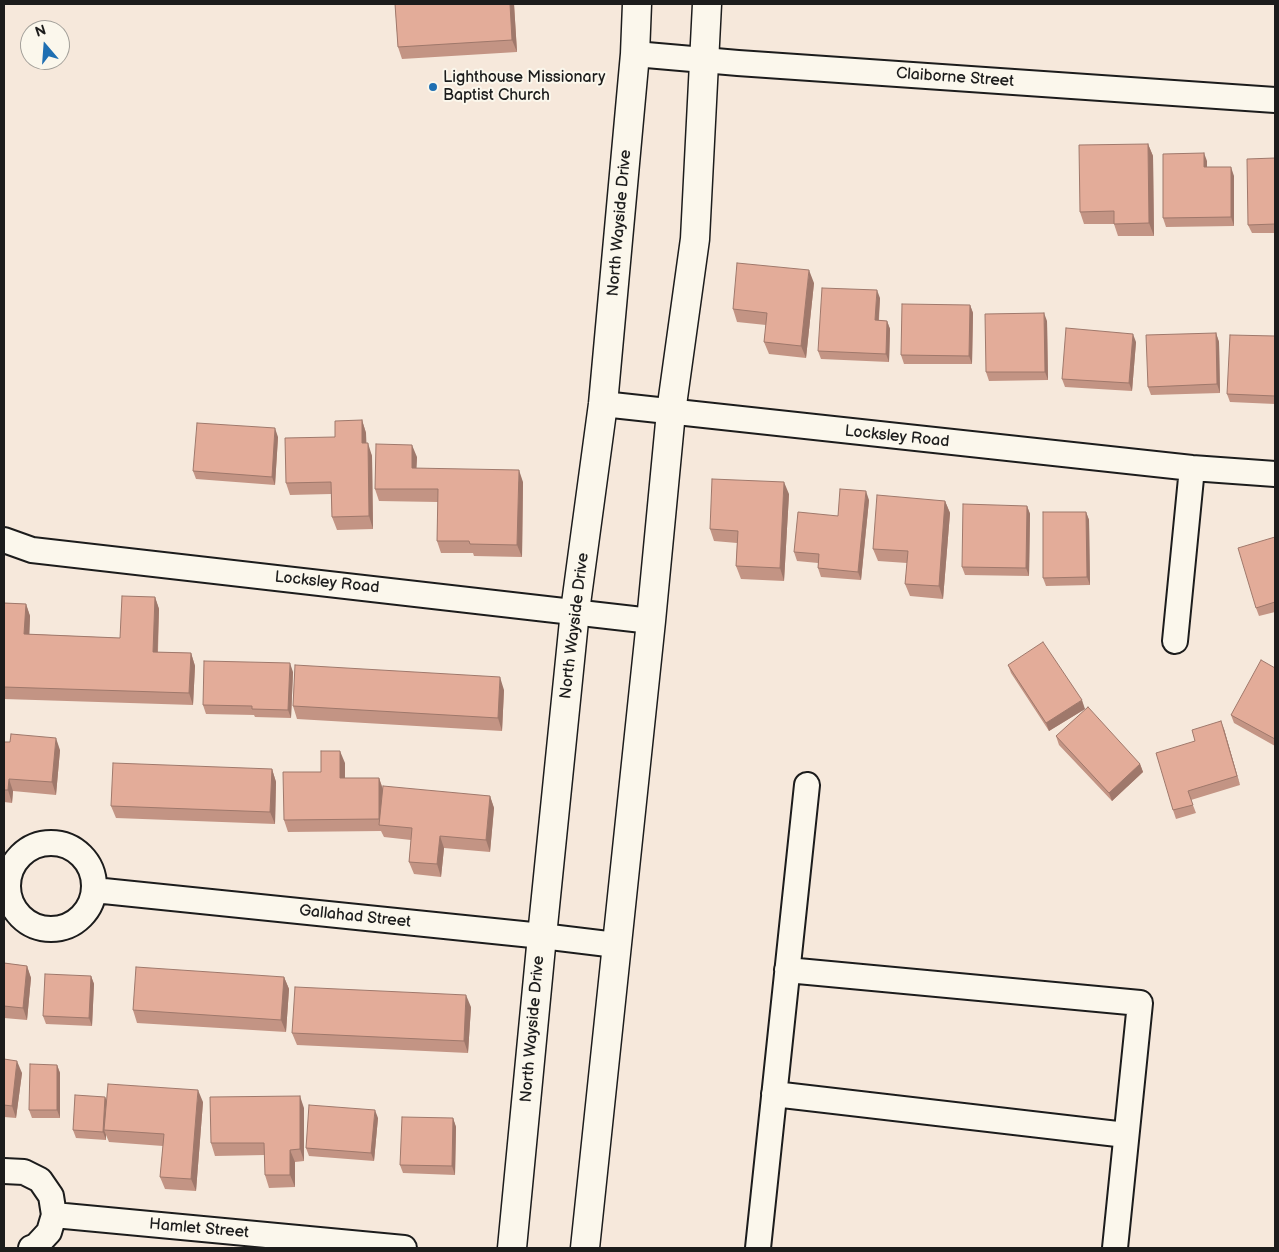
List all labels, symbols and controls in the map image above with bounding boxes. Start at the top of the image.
north arrow [20,20,70,70]
text: N [33,22,48,41]
street label: Claiborne Street [895,64,1015,92]
place label: Lighthouse Missionary Baptist Church [443,68,605,106]
marker: Lighthouse Missionary Baptist Church [427,81,439,93]
street label: North Wayside Drive [604,149,636,297]
street label: Locksley Road [844,422,950,452]
street label: North Wayside Drive [557,552,593,700]
street label: Locksley Road [274,568,380,598]
street label: Gallahad Street [298,902,412,932]
street label: North Wayside Drive [517,955,549,1103]
street label: Hamlet Street [148,1215,250,1243]

